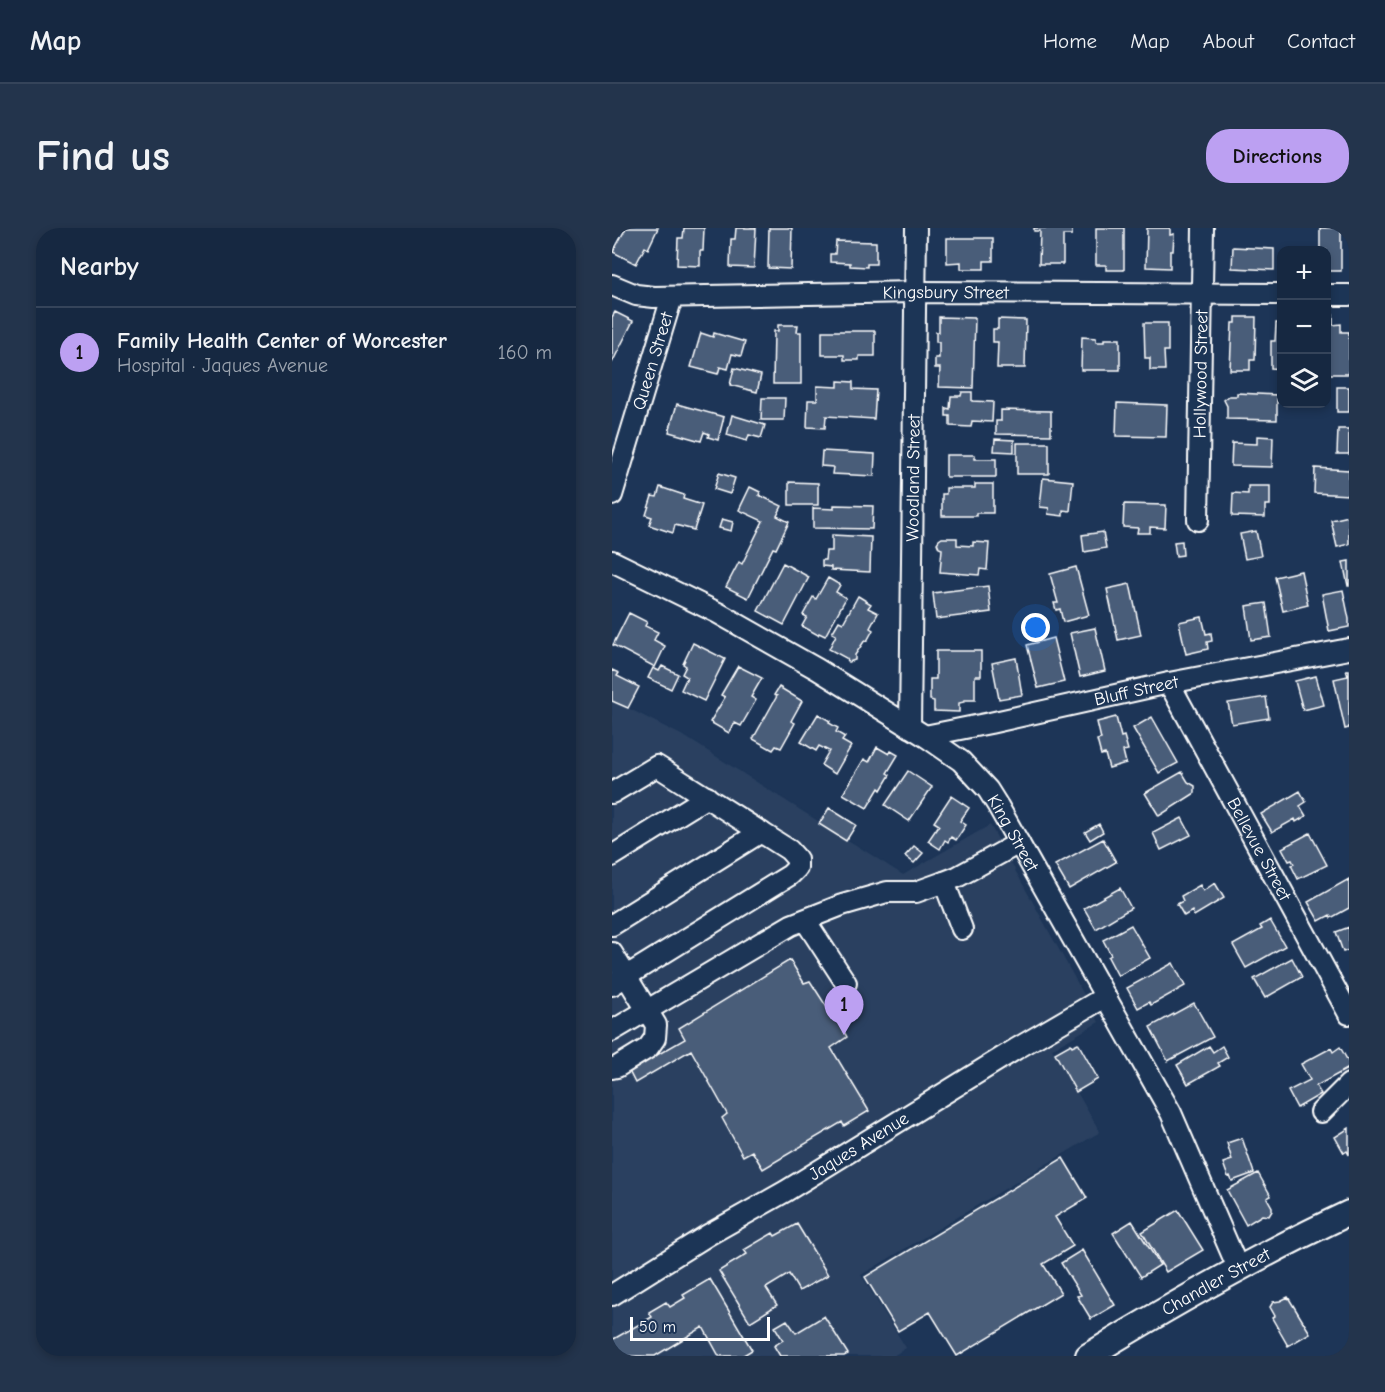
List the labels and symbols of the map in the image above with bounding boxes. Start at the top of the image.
street label: Kingsbury Street [882,281,1010,303]
street label: Queen Street [628,309,678,412]
street label: Hollywood Street [1189,309,1212,439]
street label: Woodland Street [902,413,924,542]
your location [1021,613,1050,642]
street label: Bluff Street [1092,671,1181,710]
street label: King Street [983,791,1043,876]
street label: Bellevue Street [1223,794,1296,905]
pin: 1 [824,986,864,1035]
street label: Jaques Avenue [805,1107,912,1185]
street label: Chandler Street [1158,1243,1275,1320]
scale bar [630,1314,770,1342]

